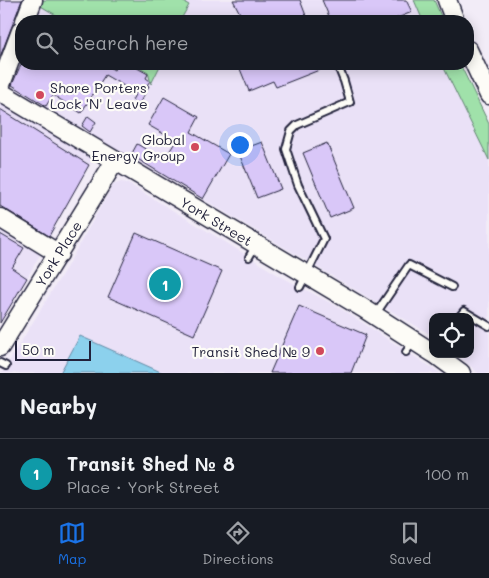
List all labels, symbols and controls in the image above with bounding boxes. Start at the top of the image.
search box [15,15,474,70]
icon: search [33,29,61,57]
text: Search here [73,30,189,55]
place label: Shore Porters Lock 'N' Leave [50,78,148,113]
marker: Shore Porters Lock 'N' Leave [34,89,46,101]
place label: Global Energy Group [92,130,185,165]
your location [227,132,253,158]
marker: Global Energy Group [189,141,201,153]
street label: York Street [177,192,256,250]
street label: York Place [30,217,85,290]
pin: 1 [149,265,181,303]
map controls [429,313,474,358]
button: locate [429,313,474,358]
scale bar [15,338,91,361]
text: 50 m [22,340,54,359]
place label: Transit Shed № 9 [191,342,310,361]
marker: Transit Shed № 9 [314,345,326,357]
text: Nearby [20,392,97,419]
text: Transit Shed № 8 [67,451,235,476]
text: 1 [32,463,40,484]
text: 100 m [424,463,469,484]
text: Place · York Street [67,476,220,497]
tab: Map [58,519,86,568]
tab: Directions [202,519,274,568]
tab: Saved [389,519,431,568]

